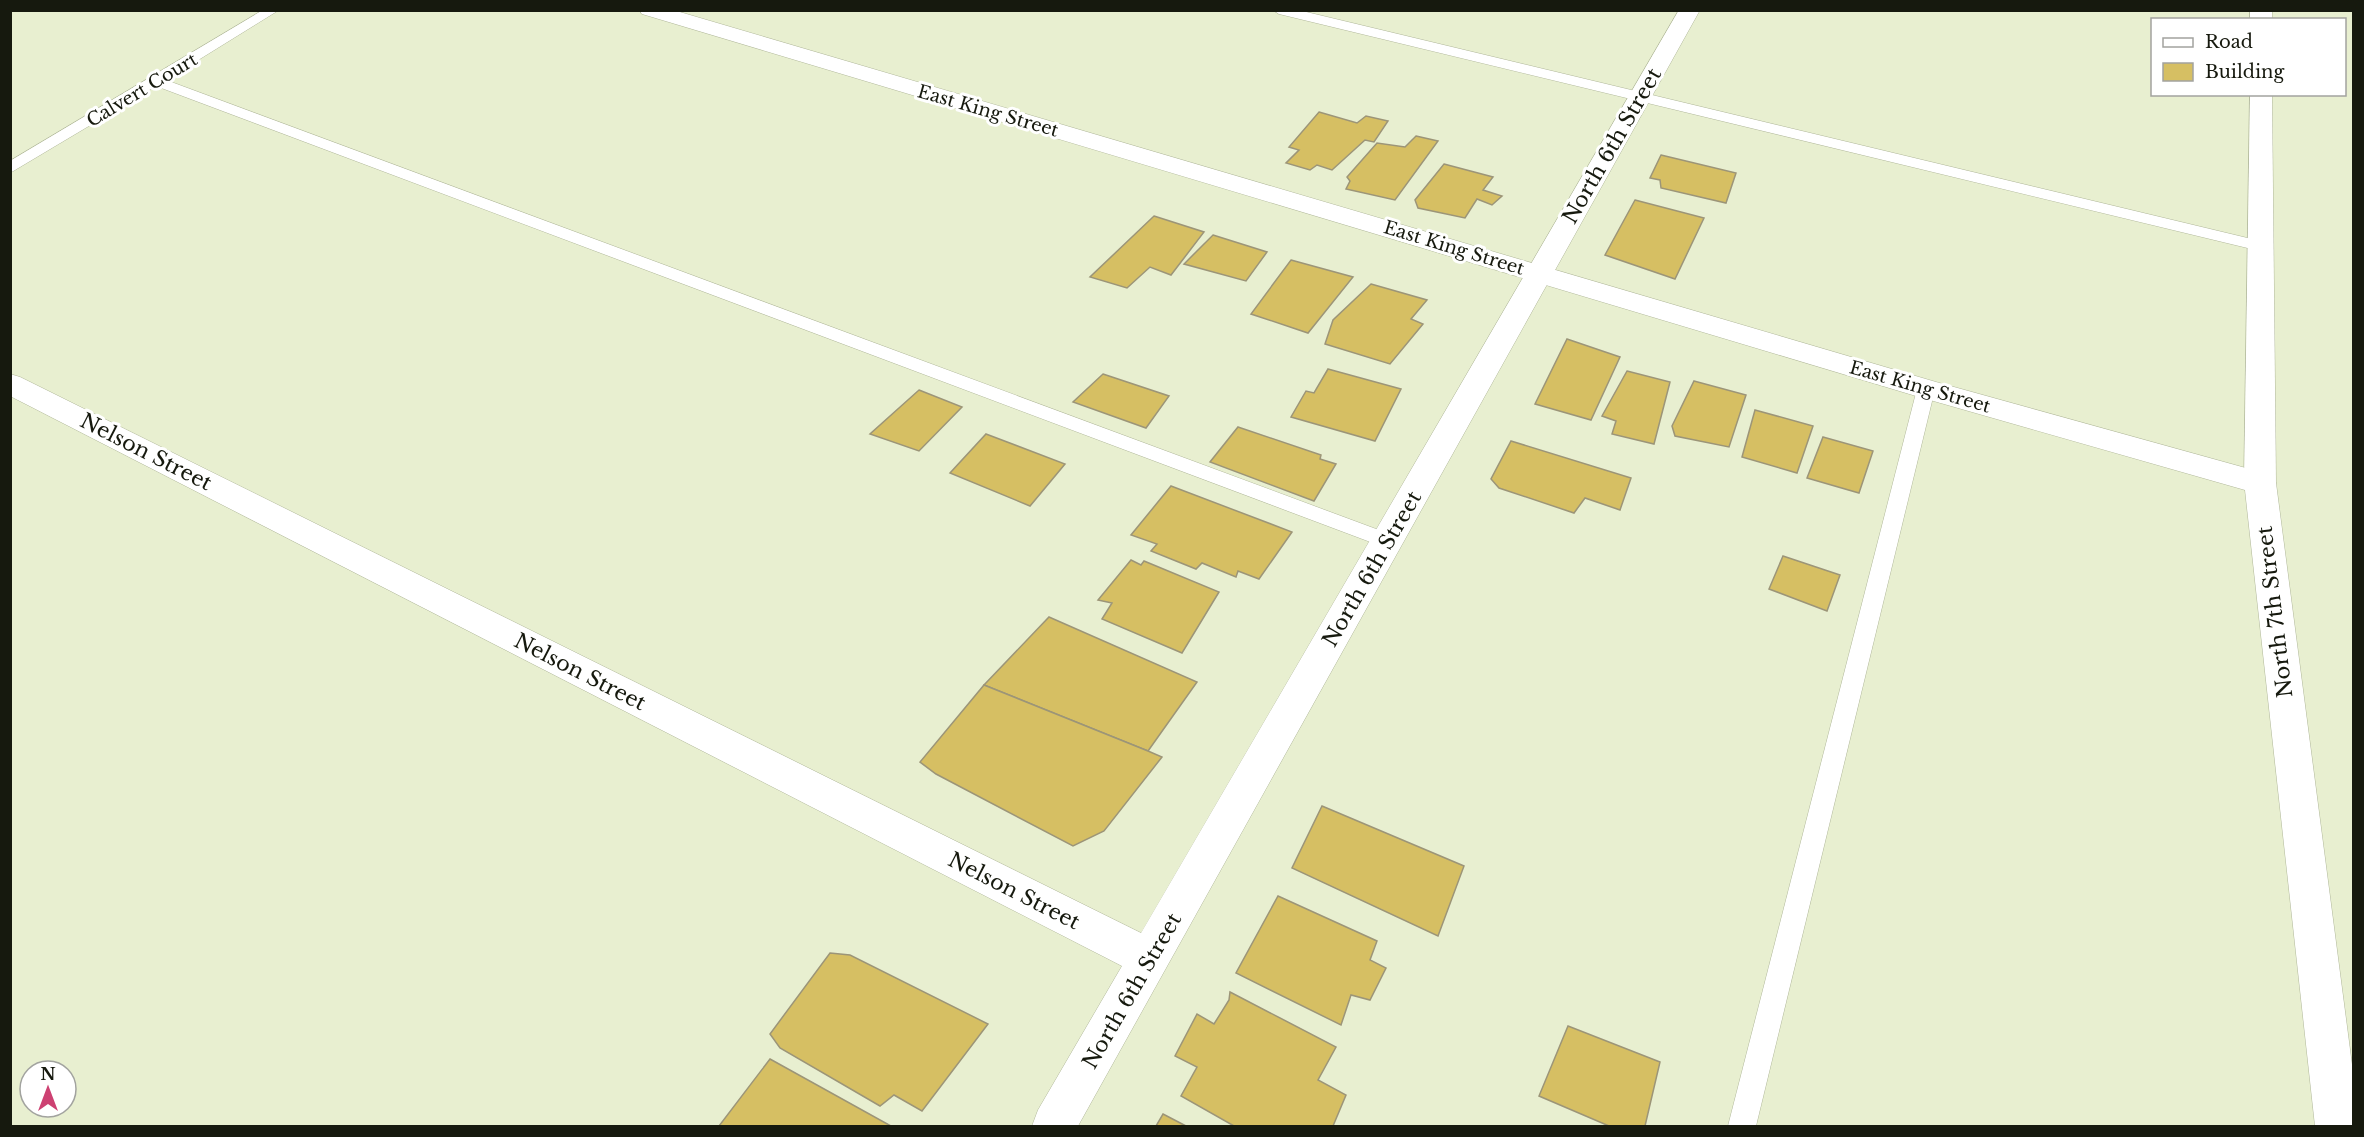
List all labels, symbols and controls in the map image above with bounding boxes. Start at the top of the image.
legend [2151,18,2346,96]
text: Road [2205,31,2253,53]
street label: Calvert Court [83,48,202,132]
text: Building [2205,61,2284,83]
street label: North 6th Street [1557,63,1667,229]
street label: East King Street [915,80,1061,142]
street label: East King Street [1381,216,1527,280]
street label: East King Street [1847,356,1993,418]
street label: Nelson Street [76,408,216,496]
street label: North 6th Street [1317,486,1427,652]
street label: North 7th Street [2252,525,2298,699]
street label: Nelson Street [510,628,650,716]
street label: Nelson Street [944,847,1084,935]
street label: North 6th Street [1077,908,1187,1074]
north arrow [18,1059,78,1119]
text: N [40,1064,56,1084]

